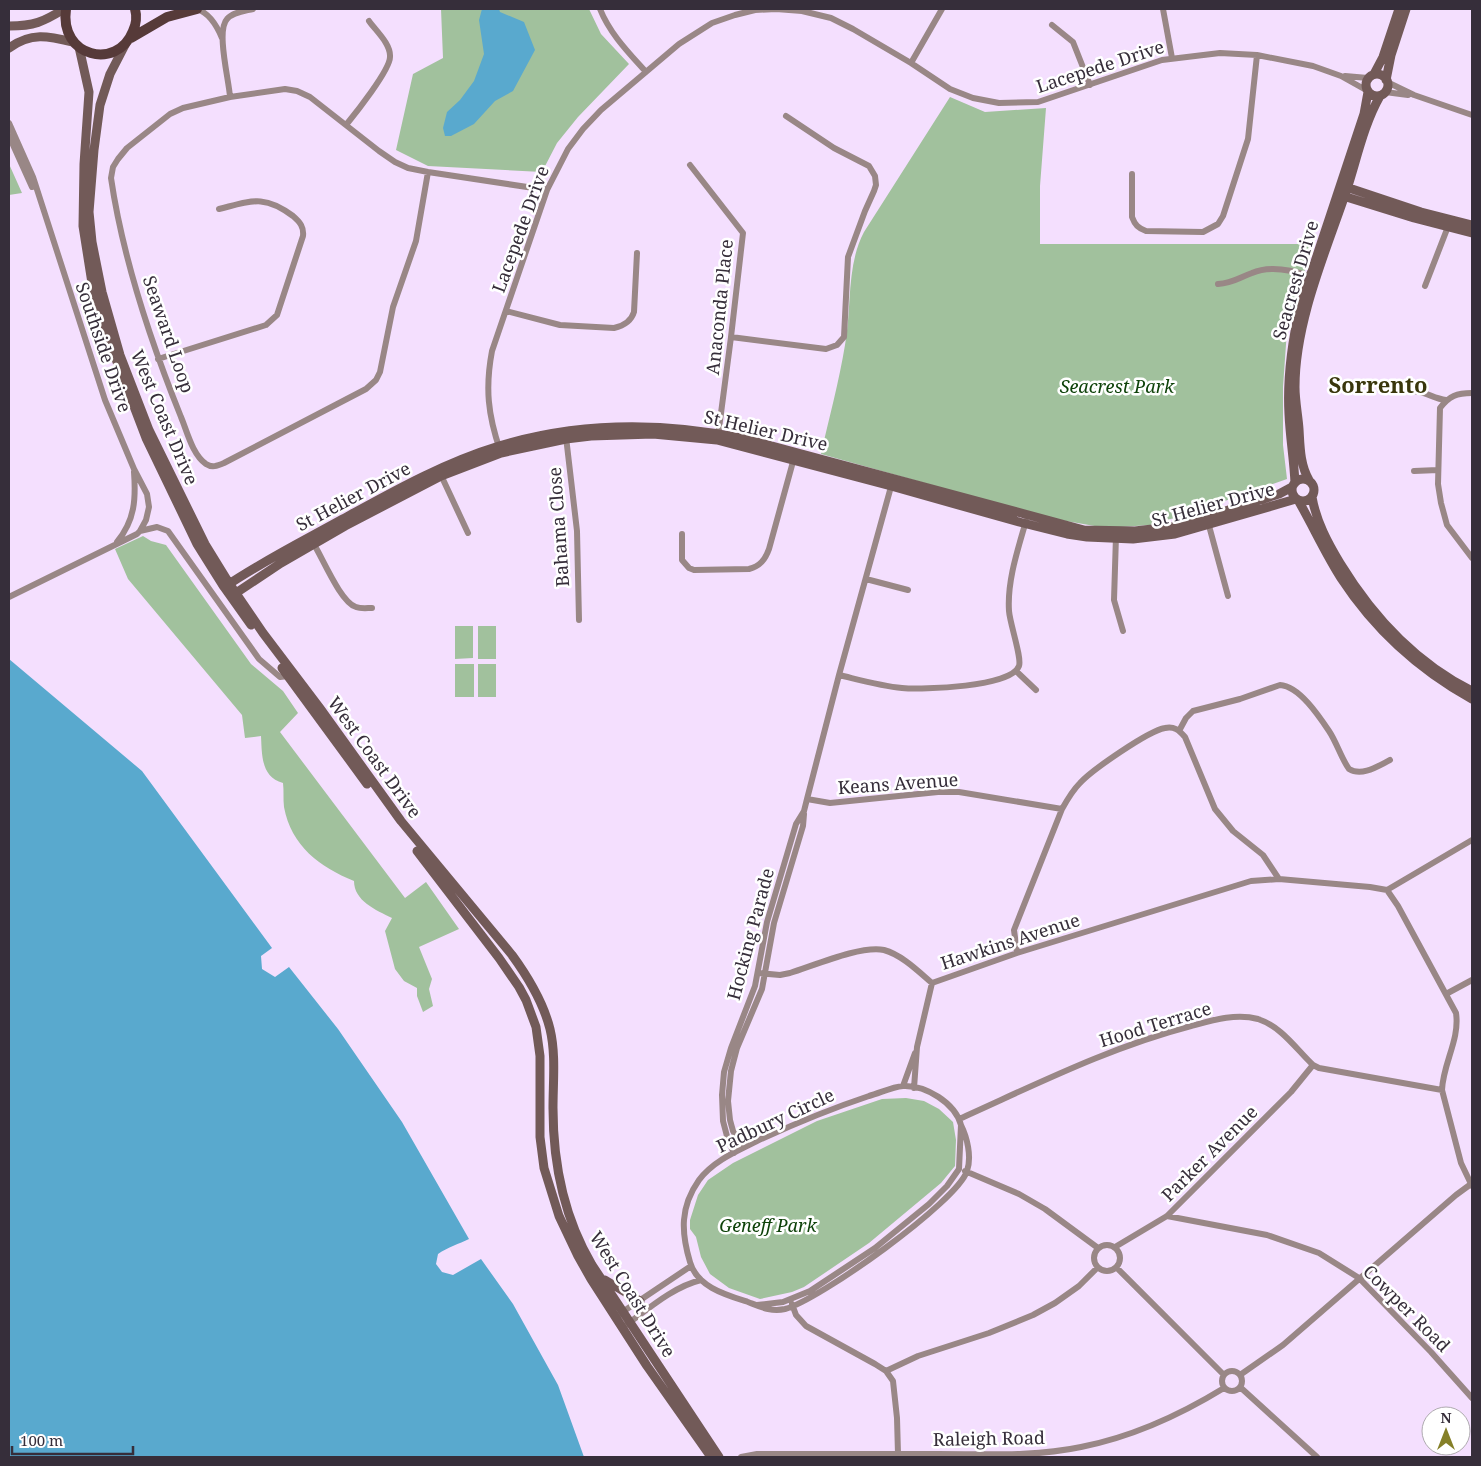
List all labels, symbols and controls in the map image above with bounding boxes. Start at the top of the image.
street label: Lacepede Drive [1033,34,1167,98]
street label: Lacepede Drive [486,162,554,296]
street label: Seacrest Drive [1267,218,1323,342]
street label: Anaconda Place [700,238,738,376]
street label: Seaward Loop [138,272,200,396]
street label: Southside Drive [71,279,137,415]
street label: West Coast Drive [126,346,204,488]
district label: Sorrento [1329,369,1427,399]
park label: Seacrest Park [1060,374,1175,398]
street label: St Helier Drive [702,404,830,456]
street label: St Helier Drive [292,456,414,536]
street label: Bahama Close [542,466,574,588]
street label: St Helier Drive [1149,476,1277,532]
street label: West Coast Drive [323,691,427,823]
street label: Keans Avenue [837,767,959,799]
street label: Hocking Parade [721,865,779,1003]
street label: Hawkins Avenue [937,907,1083,975]
street label: Hood Terrace [1096,996,1214,1052]
street label: Padbury Circle [712,1082,838,1158]
street label: Parker Avenue [1156,1100,1262,1206]
park label: Geneff Park [719,1213,817,1237]
street label: West Coast Drive [585,1226,681,1362]
street label: Cowper Road [1358,1259,1456,1357]
north arrow [1421,1406,1471,1456]
text: N [1440,1408,1452,1427]
scale bar [12,1424,134,1456]
street label: Raleigh Road [933,1425,1045,1451]
text: 100 m [20,1430,63,1450]

